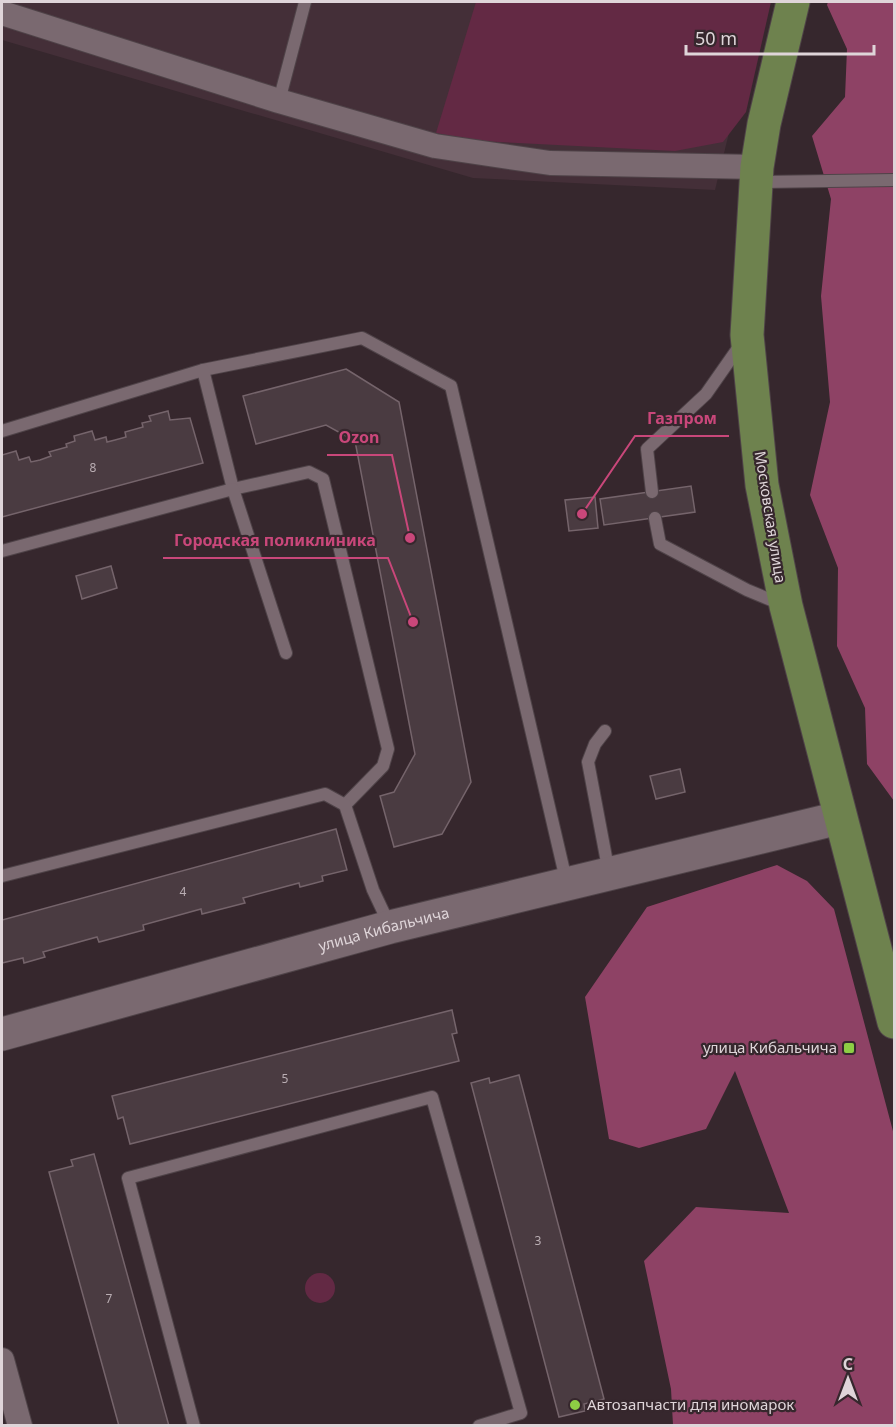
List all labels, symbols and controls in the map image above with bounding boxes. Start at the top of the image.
scale bar [686,18,874,56]
text: 50 m [695,26,737,50]
callout: Газпром [635,402,729,436]
text: Газпром [647,407,717,429]
callout: Ozon [327,421,392,455]
text: Ozon [339,426,379,448]
street label: Московская улица [751,449,791,584]
house number: 8 [90,459,97,476]
callout: Городская поликлиника [163,524,388,558]
text: Городская поликлиника [174,529,376,551]
house number: 4 [180,883,187,900]
street label: улица Кибальчича [316,902,451,955]
place label: улица Кибальчича [703,1037,837,1057]
marker: улица Кибальчича [842,1041,856,1055]
house number: 5 [282,1070,289,1087]
house number: 3 [535,1232,542,1249]
house number: 7 [106,1290,113,1307]
north arrow [818,1349,878,1409]
text: С [843,1353,853,1375]
place label: Автозапчасти для иномарок [587,1394,794,1414]
marker: Автозапчасти для иномарок [568,1398,582,1412]

